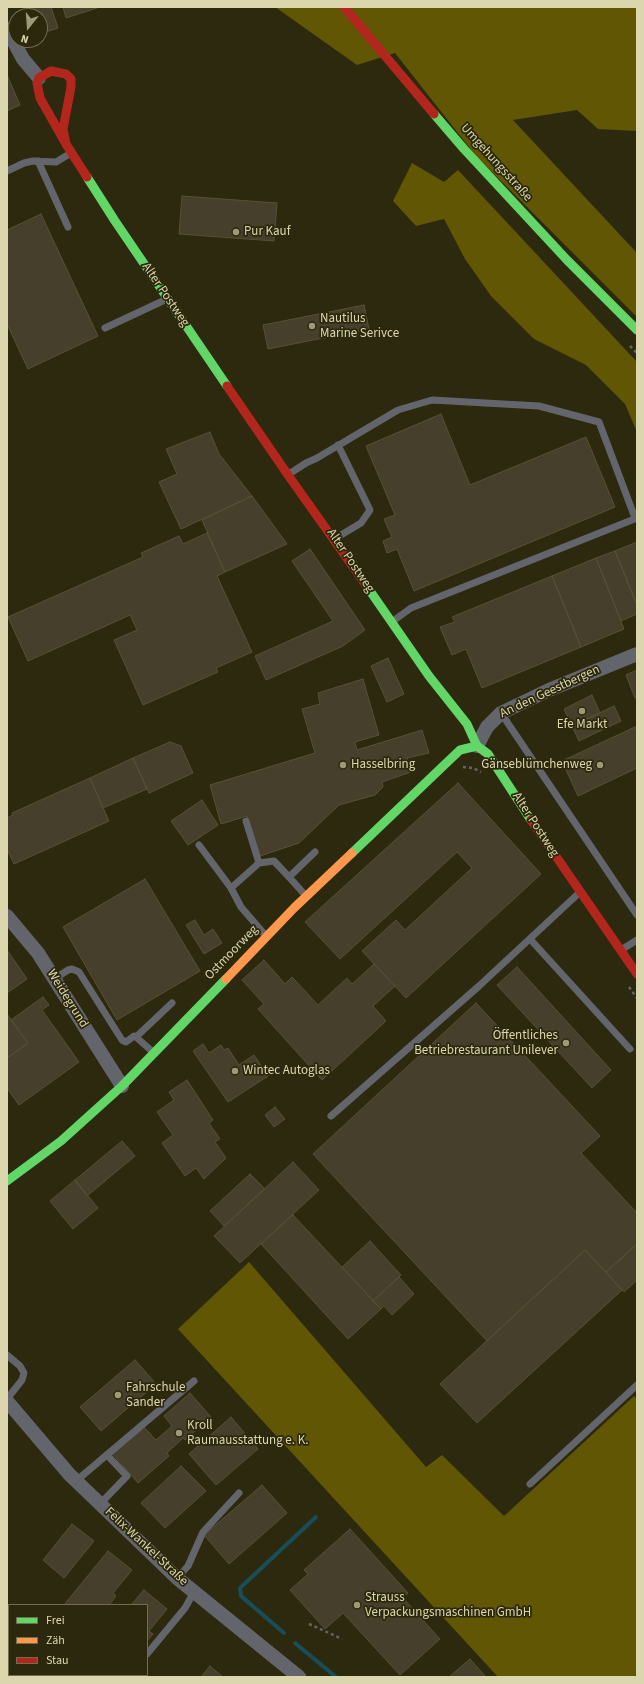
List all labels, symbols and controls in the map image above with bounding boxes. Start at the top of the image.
north arrow [8,8,48,48]
text: N [19,31,30,47]
street label: Umgehungsstraße [457,121,535,205]
place label: Pur Kauf [244,224,290,240]
marker: Pur Kauf [231,227,241,237]
street label: Alter Postweg [138,260,192,330]
place label: Nautilus Marine Serivce [320,311,399,342]
marker: Nautilus Marine Serivce [307,321,317,331]
street label: Alter Postweg [323,526,377,596]
street label: An den Geestbergen [497,662,603,722]
marker: Efe Markt [577,706,587,716]
place label: Efe Markt [557,717,607,733]
place label: Hasselbring [351,757,415,773]
place label: Gänseblümchenweg [481,757,592,773]
marker: Hasselbring [338,760,348,770]
marker: Gänseblümchenweg [595,760,605,770]
street label: Alter Postweg [508,790,562,860]
street label: Ostmoorweg [202,922,262,984]
street label: Weidegrund [43,967,91,1031]
place label: Öffentliches Betriebrestaurant Unilever [414,1028,558,1059]
marker: Öffentliches Betriebrestaurant Unilever [561,1038,571,1048]
place label: Wintec Autoglas [243,1063,330,1079]
marker: Wintec Autoglas [230,1066,240,1076]
place label: Fahrschule Sander [126,1380,185,1411]
marker: Fahrschule Sander [113,1390,123,1400]
place label: Kroll Raumausstattung e. K. [187,1418,308,1449]
marker: Kroll Raumausstattung e. K. [174,1428,184,1438]
street label: Felix-Wankel-Straße [101,1504,191,1590]
place label: Strauss Verpackungsmaschinen GmbH [365,1590,531,1621]
marker: Strauss Verpackungsmaschinen GmbH [352,1600,362,1610]
legend [8,1604,148,1676]
text: Frei [46,1612,65,1629]
text: Zäh [46,1632,65,1649]
text: Stau [46,1652,69,1669]

